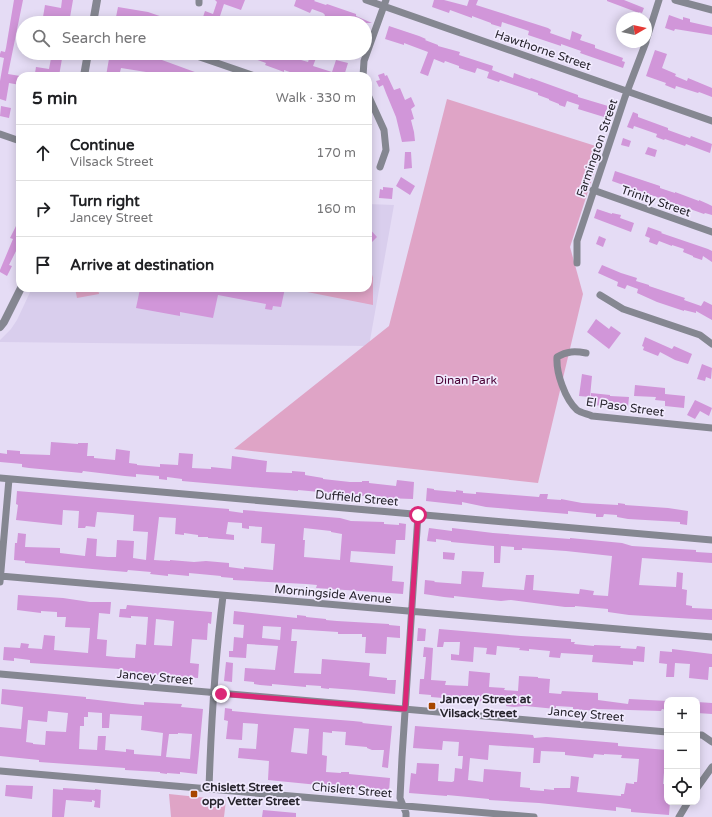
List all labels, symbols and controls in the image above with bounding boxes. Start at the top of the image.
north arrow [616,12,652,48]
search box [16,16,372,60]
icon: search [30,27,52,49]
street label: Hawthorne Street [493,27,593,73]
text: Search here [62,29,146,47]
text: 5 min [32,88,77,109]
text: Walk · 330 m [276,90,356,106]
street label: Farmington Street [574,97,621,199]
text: Continue [70,136,134,154]
icon: ahead [32,142,54,164]
text: 170 m [316,145,356,161]
text: Vilsack Street [70,154,153,170]
street label: Trinity Street [619,183,693,220]
text: Turn right [70,192,140,210]
icon: right [32,198,54,220]
text: 160 m [316,201,356,217]
text: Jancey Street [70,210,153,226]
icon: arrive [32,254,54,276]
text: Arrive at destination [70,256,214,274]
park label: Dinan Park [435,373,497,387]
street label: El Paso Street [585,395,665,419]
street label: Duffield Street [315,487,400,509]
route start [409,506,427,524]
street label: Morningside Avenue [274,582,392,606]
street label: Jancey Street [116,667,194,687]
route end [212,685,230,703]
place label: Jancey Street at Vilsack Street [439,692,531,720]
map controls [664,697,700,805]
button: + [664,697,700,733]
marker: Jancey Street at Vilsack Street [427,701,437,711]
street label: Jancey Street [547,704,625,724]
button: − [664,733,700,769]
button: locate [664,769,700,805]
place label: Chislett Street opp Vetter Street [202,780,300,809]
street label: Chislett Street [311,780,393,801]
marker: Chislett Street opp Vetter Street [189,789,199,799]

